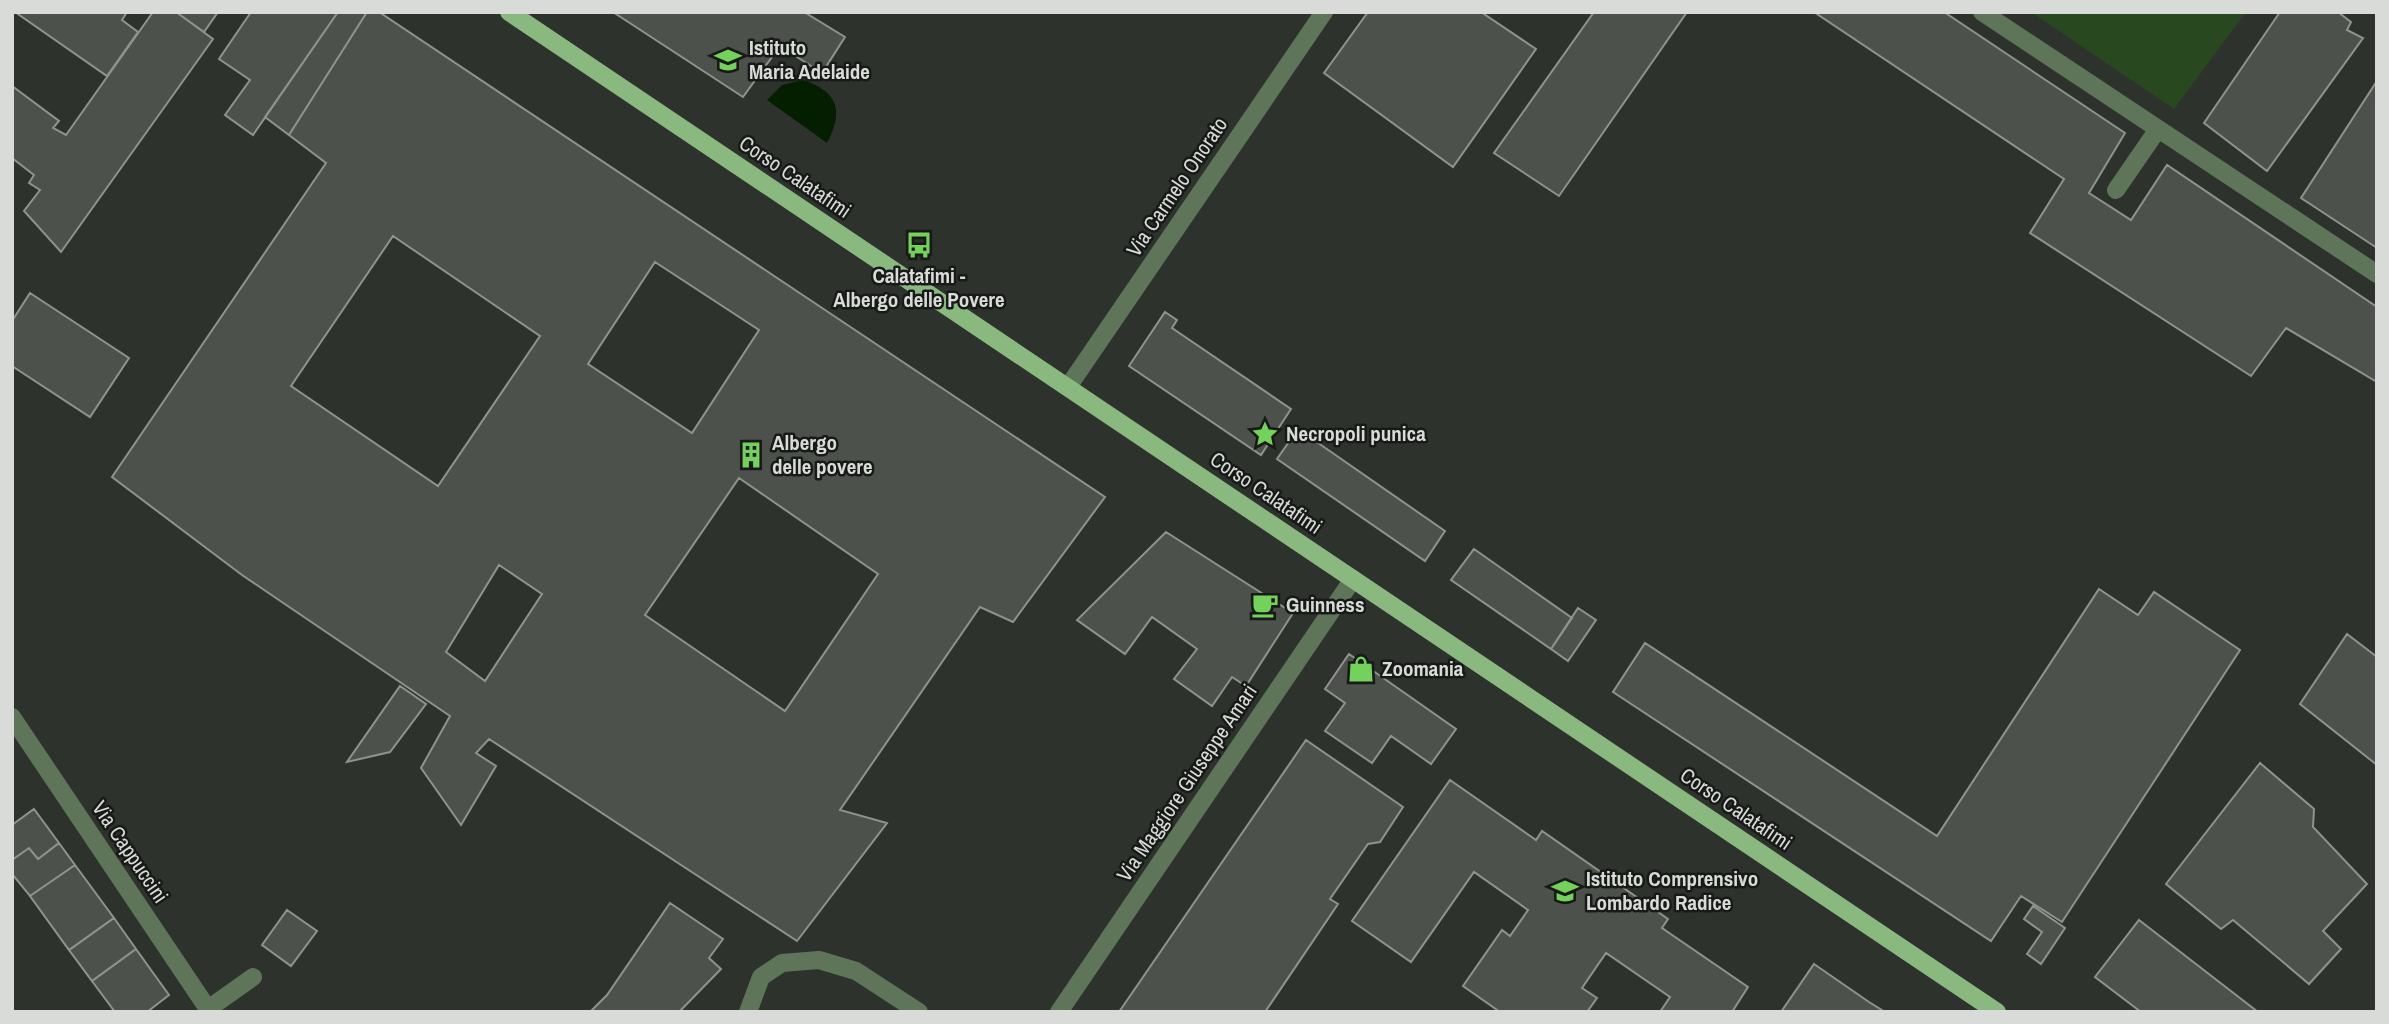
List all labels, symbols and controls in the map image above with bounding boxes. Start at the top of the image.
place label: Istituto Maria Adelaide [749,33,870,86]
school or university icon: Istituto Maria Adelaide [713,45,743,75]
street label: Via Carmelo Onorato [1119,111,1234,262]
street label: Corso Calatafimi [734,128,857,225]
bus stop icon: Calatafimi - Albergo delle Povere [904,230,934,260]
place label: Calatafimi - Albergo delle Povere [833,261,1005,314]
place icon: Necropoli punica [1250,419,1280,449]
place label: Necropoli punica [1286,419,1426,448]
place label: Albergo delle povere [772,428,873,481]
building icon: Albergo delle povere [736,440,766,470]
street label: Corso Calatafimi [1205,444,1328,541]
cafe icon: Guinness [1250,590,1280,620]
place label: Guinness [1286,590,1364,619]
shop icon: Zoomania [1346,654,1376,684]
place label: Zoomania [1382,654,1464,683]
street label: Via Maggiore Giuseppe Amari [1110,678,1264,887]
street label: Corso Calatafimi [1675,760,1798,857]
street label: Via Cappuccini [86,795,175,909]
place label: Istituto Comprensivo Lombardo Radice [1586,864,1758,917]
school or university icon: Istituto Comprensivo Lombardo Radice [1550,876,1580,906]

